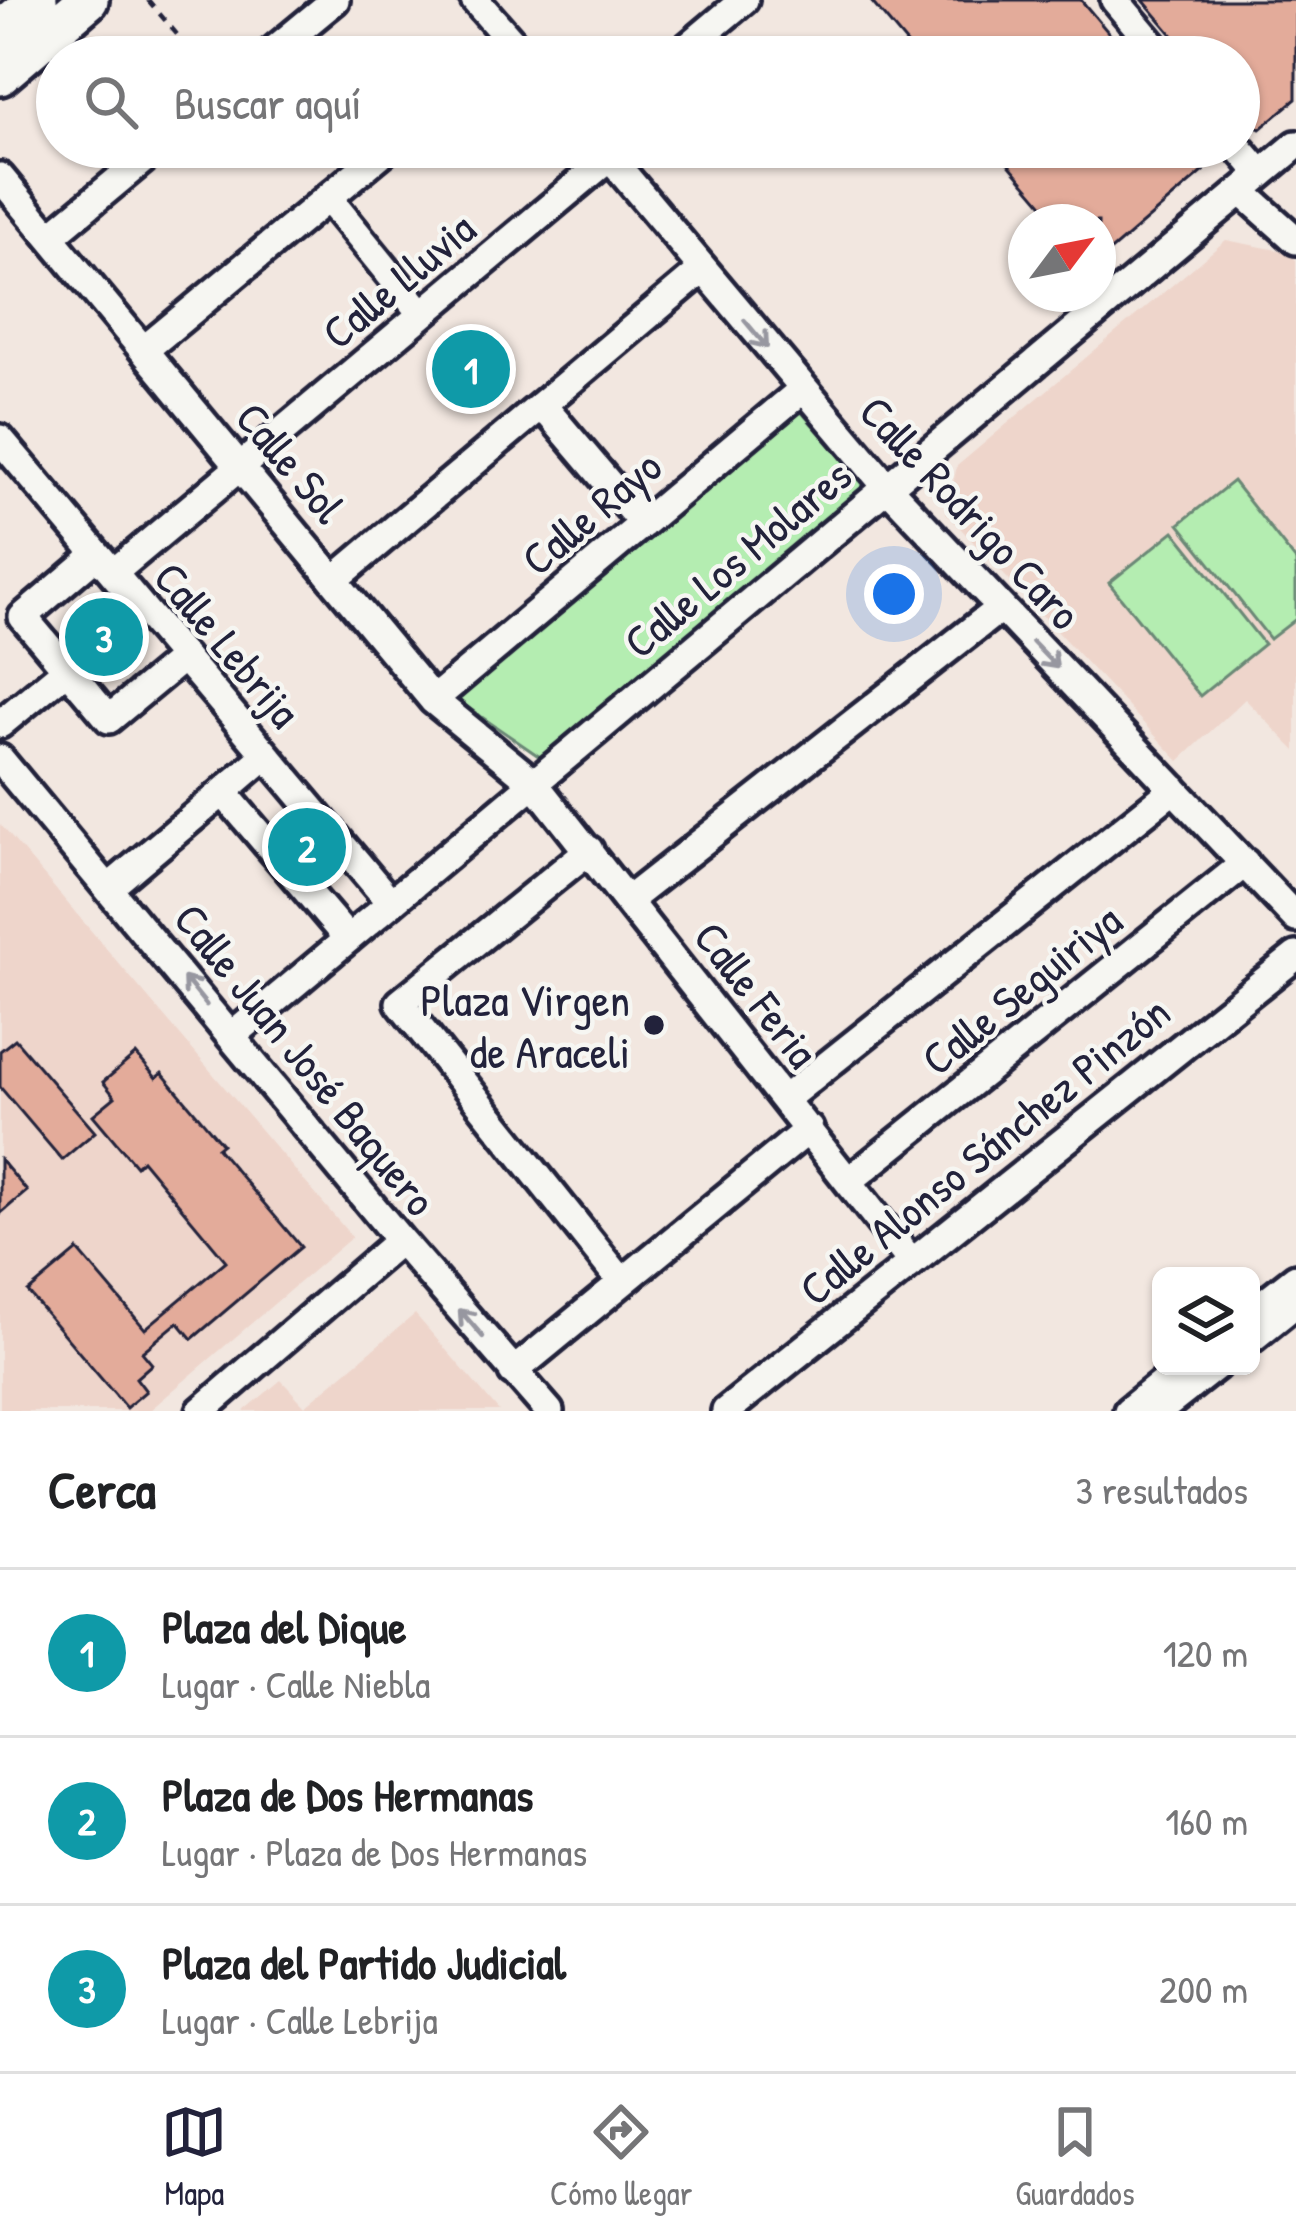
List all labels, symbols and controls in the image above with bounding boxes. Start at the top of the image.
search box [36,36,1260,168]
icon: search [78,69,144,135]
text: Buscar aquí [174,72,361,133]
street label: Calle Lluvia [309,198,487,362]
north arrow [1008,204,1116,312]
one-way arrow [742,318,770,349]
pin: 1 [432,324,510,414]
street label: Calle Rodrigo Caro [846,382,1096,642]
street label: Calle Sol [222,388,360,536]
street label: Calle Rayo [508,436,674,588]
street label: Calle Los Molares [610,445,864,671]
street label: Calle Lebrija [141,548,315,740]
your location [864,564,924,624]
pin: 3 [65,592,143,682]
one-way arrow [1030,640,1059,669]
pin: 2 [268,802,346,892]
street label: Calle Juan José Baquero [161,890,451,1228]
street label: Calle Seguiriya [908,890,1134,1088]
street label: Calle Feria [681,908,833,1080]
place label: Plaza Virgen de Araceli [421,969,630,1082]
one-way arrow [182,976,210,1007]
street label: Calle Alonso Sánchez Pinzón [786,981,1182,1319]
marker: Plaza Virgen de Araceli [641,1012,667,1038]
map controls [1152,1267,1260,1375]
button: layers [1152,1267,1260,1375]
one-way arrow [458,1308,486,1339]
text: Cerca [48,1455,156,1524]
text: 3 resultados [1075,1463,1248,1516]
text: Plaza del Dique [162,1596,407,1657]
text: 1 [80,1626,94,1679]
text: 120 m [1163,1626,1248,1679]
text: Lugar · Calle Niebla [162,1657,430,1710]
text: Plaza de Dos Hermanas [162,1764,533,1825]
text: 2 [78,1794,96,1847]
text: 160 m [1165,1794,1248,1847]
text: Lugar · Plaza de Dos Hermanas [162,1825,587,1878]
text: Plaza del Partido Judicial [162,1932,566,1993]
text: 3 [78,1962,96,2015]
text: 200 m [1159,1962,1248,2015]
text: Lugar · Calle Lebrija [162,1993,438,2046]
tab: Mapa [161,2099,227,2215]
tab: Cómo llegar [550,2099,693,2215]
tab: Guardados [1015,2099,1135,2215]

